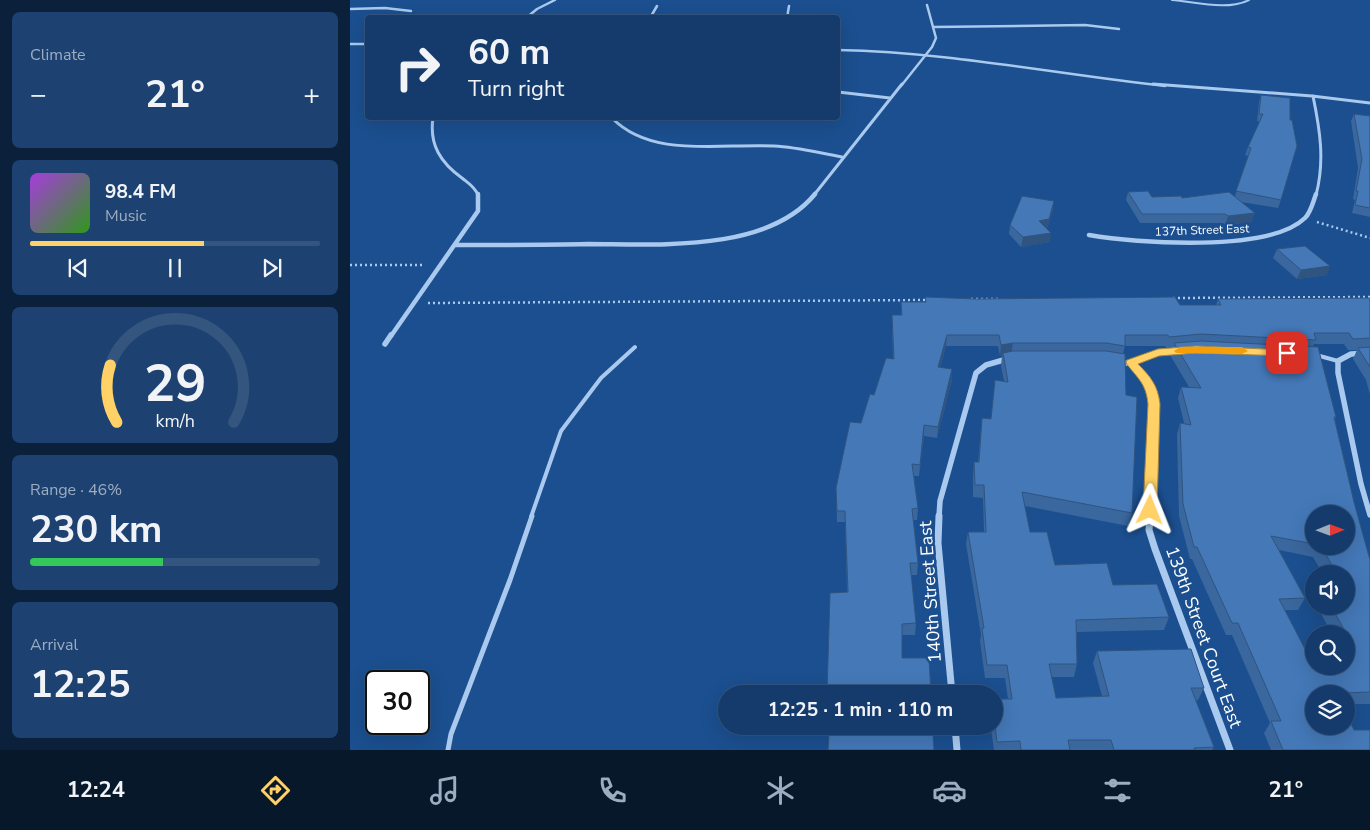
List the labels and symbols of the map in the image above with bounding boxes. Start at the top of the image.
street label: 137th Street East [1154,220,1250,240]
pin [1266,332,1308,374]
position arrow [1123,483,1175,535]
north arrow [1305,505,1355,555]
street label: 140th Street East [913,520,947,664]
street label: 139th Street Court East [1160,543,1248,732]
speed limit sign: 30 [365,670,430,735]

